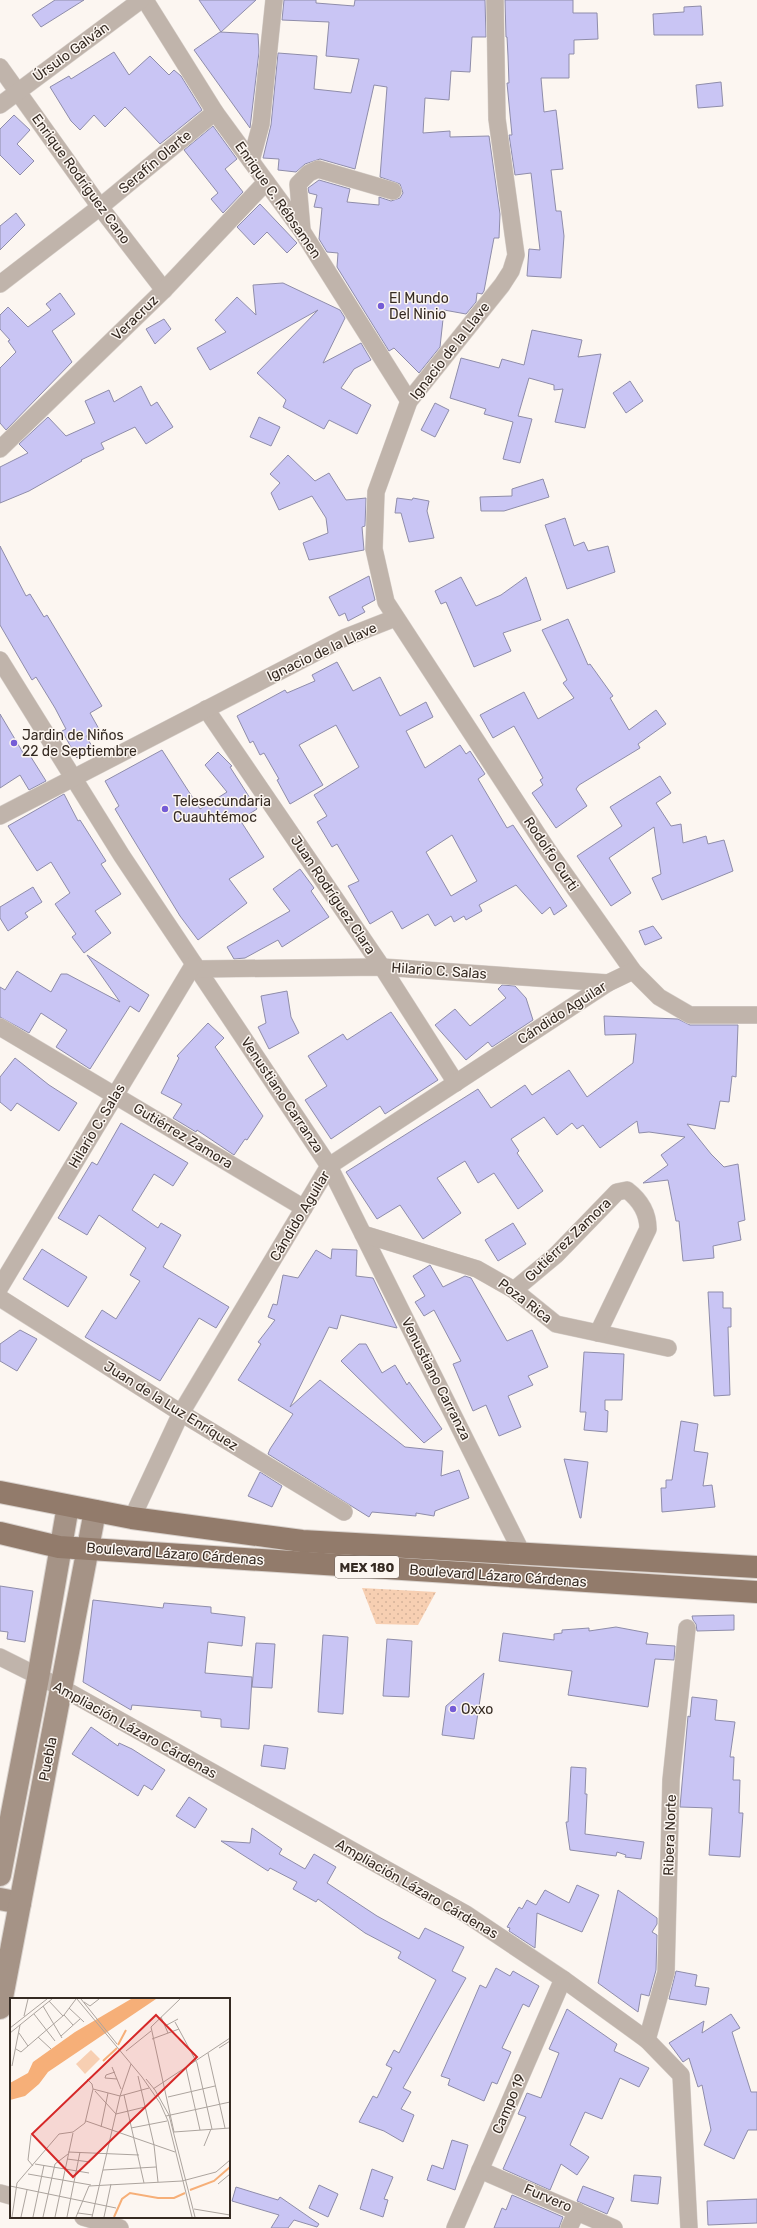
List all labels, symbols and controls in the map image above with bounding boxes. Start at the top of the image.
street label: Úrsulo Galván [29,18,112,85]
street label: Enrique Rodríguez Cano [28,111,134,247]
street label: Serafín Olarte [115,127,195,197]
street label: Enrique C. Rébsamen [231,138,325,262]
place label: El Mundo Del Ninio [389,290,449,323]
street label: Veracruz [108,292,162,344]
street label: Ignacio de la Llave [407,299,494,403]
marker: El Mundo Del Ninio [376,301,386,311]
street label: Ignacio de la Llave [264,619,380,685]
place label: Jardin de Niños 22 de Septiembre [22,727,137,760]
marker: Jardin de Niños 22 de Septiembre [9,738,19,748]
place label: Telesecundaria Cuauhtémoc [173,793,271,826]
marker: Telesecundaria Cuauhtémoc [160,804,170,814]
street label: Rodolfo Curti [520,814,582,894]
street label: Juan Rodríguez Clara [287,832,379,958]
street label: Hilario C. Salas [391,959,487,983]
street label: Cándido Aguilar [514,978,610,1048]
street label: Venustiano Carranza [237,1034,327,1156]
street label: Hilario C. Salas [65,1081,129,1171]
street label: Gutiérrez Zamora [130,1100,236,1172]
street label: Cándido Aguilar [266,1167,334,1264]
street label: Gutiérrez Zamora [521,1195,615,1285]
street label: Poza Rica [495,1275,555,1327]
street label: Venustiano Carranza [398,1315,474,1443]
street label: Juan de la Luz Enríquez [101,1358,241,1454]
street label: Boulevard Lázaro Cárdenas [86,1539,264,1569]
road number: MEX 180 [335,1556,399,1578]
street label: Boulevard Lázaro Cárdenas [409,1561,587,1591]
street label: Ampliación Lázaro Cárdenas [50,1678,220,1782]
place label: Oxxo [461,1701,493,1718]
marker: Oxxo [448,1704,458,1714]
street label: Puebla [35,1735,61,1783]
street label: Ribera Norte [660,1794,680,1876]
street label: Ampliación Lázaro Cárdenas [333,1835,501,1943]
inset map [10,1998,230,2218]
street label: Campo 19 [489,2071,529,2137]
street label: Furvero [522,2180,574,2216]

